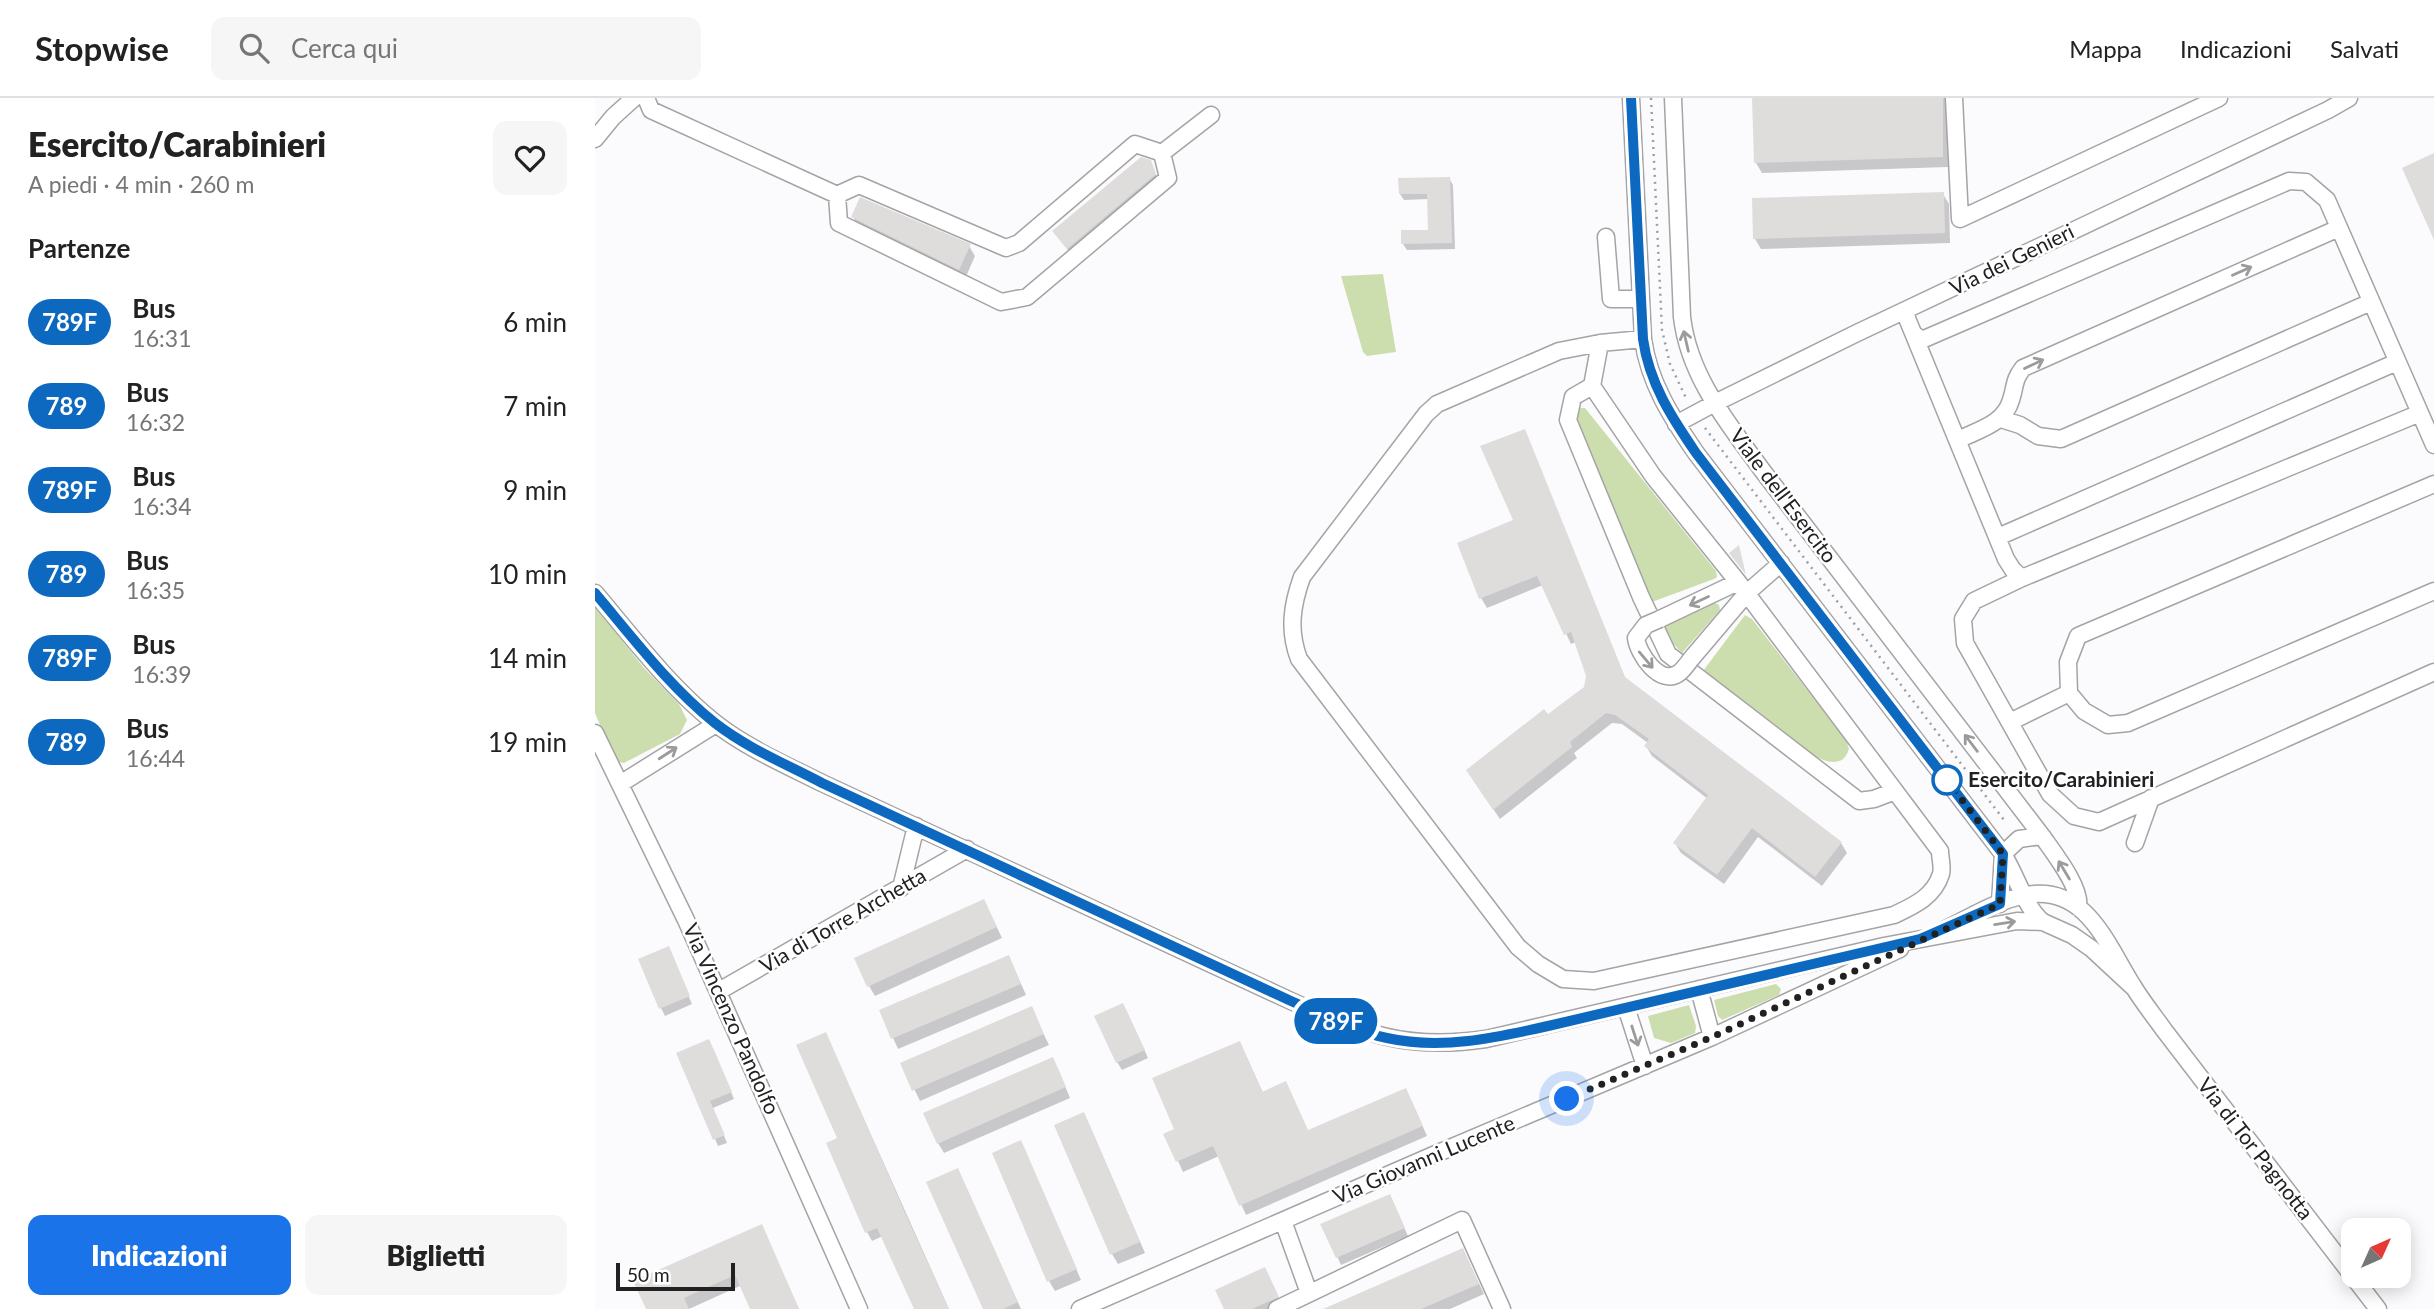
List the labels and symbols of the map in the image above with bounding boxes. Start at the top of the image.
street label: Via dei Genieri [1945,218,2078,300]
one-way arrow [2231,264,2252,277]
one-way arrow [1679,330,1693,353]
one-way arrow [2023,357,2044,370]
street label: Viale dell'Esercito [1725,423,1843,567]
one-way arrow [1689,594,1710,608]
one-way arrow [1638,651,1654,669]
one-way arrow [1964,734,1979,753]
one-way arrow [658,746,677,760]
marker: Esercito/Carabinieri [1932,765,1962,795]
place label: Esercito/Carabinieri [1968,766,2154,791]
one-way arrow [2057,861,2071,881]
street label: Via di Torre Archetta [755,862,930,978]
one-way arrow [1993,916,2016,929]
street label: Via Vincenzo Pandolfo [679,919,786,1118]
line badge: 789F [1287,998,1385,1044]
one-way arrow [1630,1025,1642,1047]
street label: Via di Tor Pagnotta [2193,1072,2319,1224]
your location [1549,1081,1584,1116]
street label: Via Giovanni Lucente [1329,1109,1518,1208]
north arrow [2341,1218,2411,1288]
scale bar [616,1260,735,1292]

